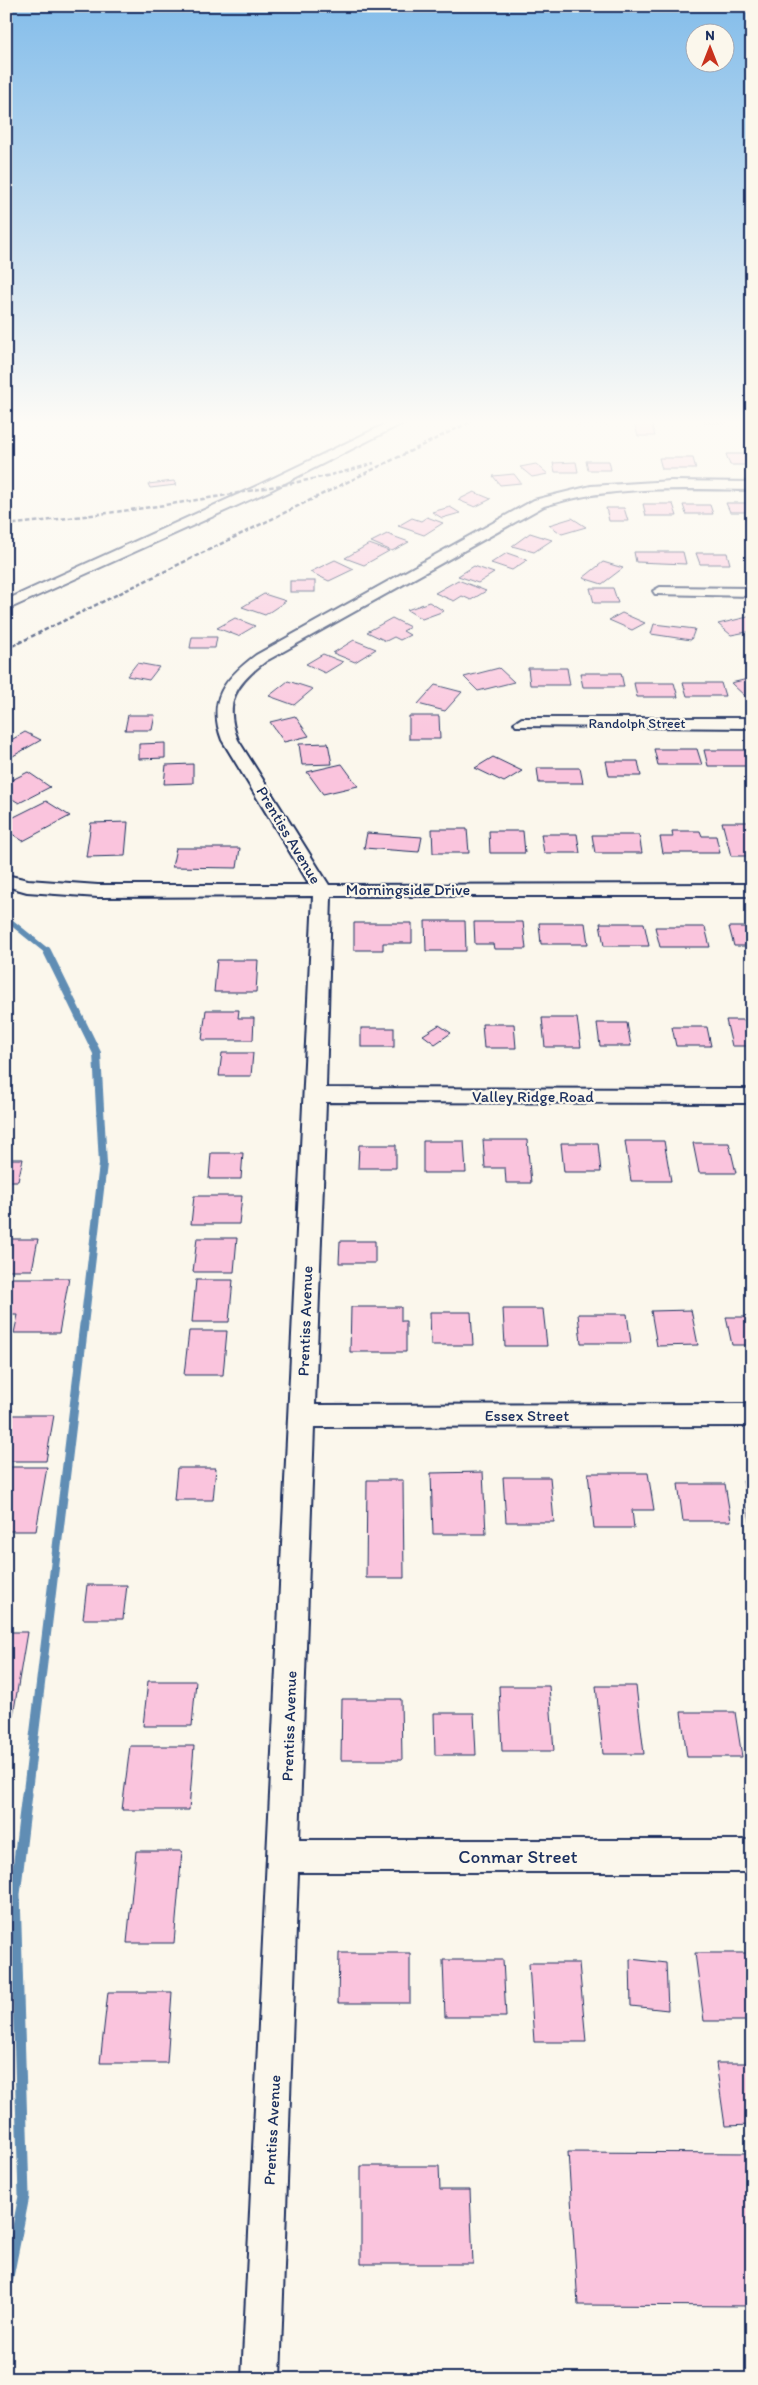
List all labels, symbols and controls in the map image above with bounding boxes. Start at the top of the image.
north arrow [686,22,736,72]
text: N [705,27,715,44]
street label: Randolph Street [588,715,686,732]
street label: Prentiss Avenue [252,783,326,887]
street label: Morningside Drive [346,880,470,899]
street label: Valley Ridge Road [472,1087,594,1106]
street label: Prentiss Avenue [294,1265,316,1377]
street label: Essex Street [485,1406,569,1425]
street label: Prentiss Avenue [278,1670,300,1782]
street label: Conmar Street [458,1845,578,1868]
street label: Prentiss Avenue [260,2074,284,2186]

